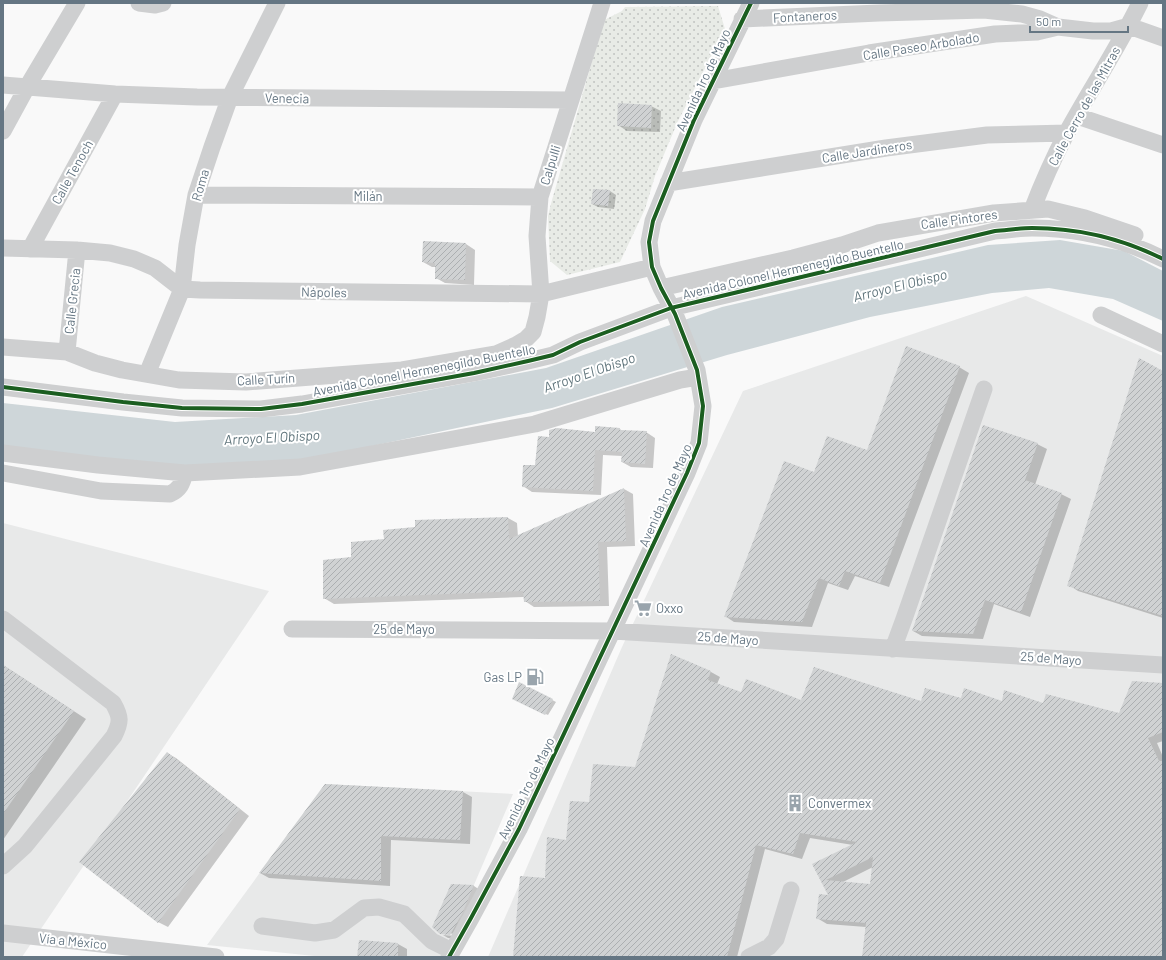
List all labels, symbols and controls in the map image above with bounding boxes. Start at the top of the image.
street label: Fontaneros [773,6,837,26]
scale bar [1030,8,1128,34]
text: 50 m [1036,14,1061,28]
street label: Avenida 1ro de Mayo [672,26,734,134]
street label: Calle Paseo Arbolado [862,29,980,63]
street label: Calle Cerro de las Mitras [1045,44,1123,168]
street label: Venecia [265,90,309,106]
street label: Calle Jardineros [821,136,913,166]
street label: Calle Tenoch [48,137,96,207]
street label: Calpulli [536,143,564,187]
street label: Roma [188,167,212,203]
street label: Milán [353,188,383,204]
street label: Calle Pintores [920,206,998,232]
street label: Avenida Colonel Hermenegildo Buentello [681,236,905,302]
water label: Arroyo El Obispo [851,265,949,305]
street label: Calle Grecia [61,267,83,335]
street label: Nápoles [301,284,347,300]
street label: Avenida Colonel Hermenegildo Buentello [311,341,537,399]
water label: Arroyo El Obispo [541,348,637,396]
street label: Calle Turín [236,369,296,389]
water label: Arroyo El Obispo [224,426,320,448]
street label: Avenida 1ro de Mayo [635,441,695,549]
supermarket icon: Oxxo [633,598,653,618]
place label: Oxxo [656,600,683,616]
street label: 25 de Mayo [373,621,435,637]
street label: 25 de Mayo [697,628,759,648]
street label: 25 de Mayo [1020,648,1082,668]
fuel station icon: Gas LP [525,667,545,687]
place label: Gas LP [484,669,522,685]
street label: Avenida 1ro de Mayo [494,734,558,842]
building icon: Convermex [785,793,805,813]
place label: Convermex [808,795,871,811]
street label: Vía a México [38,929,108,953]

